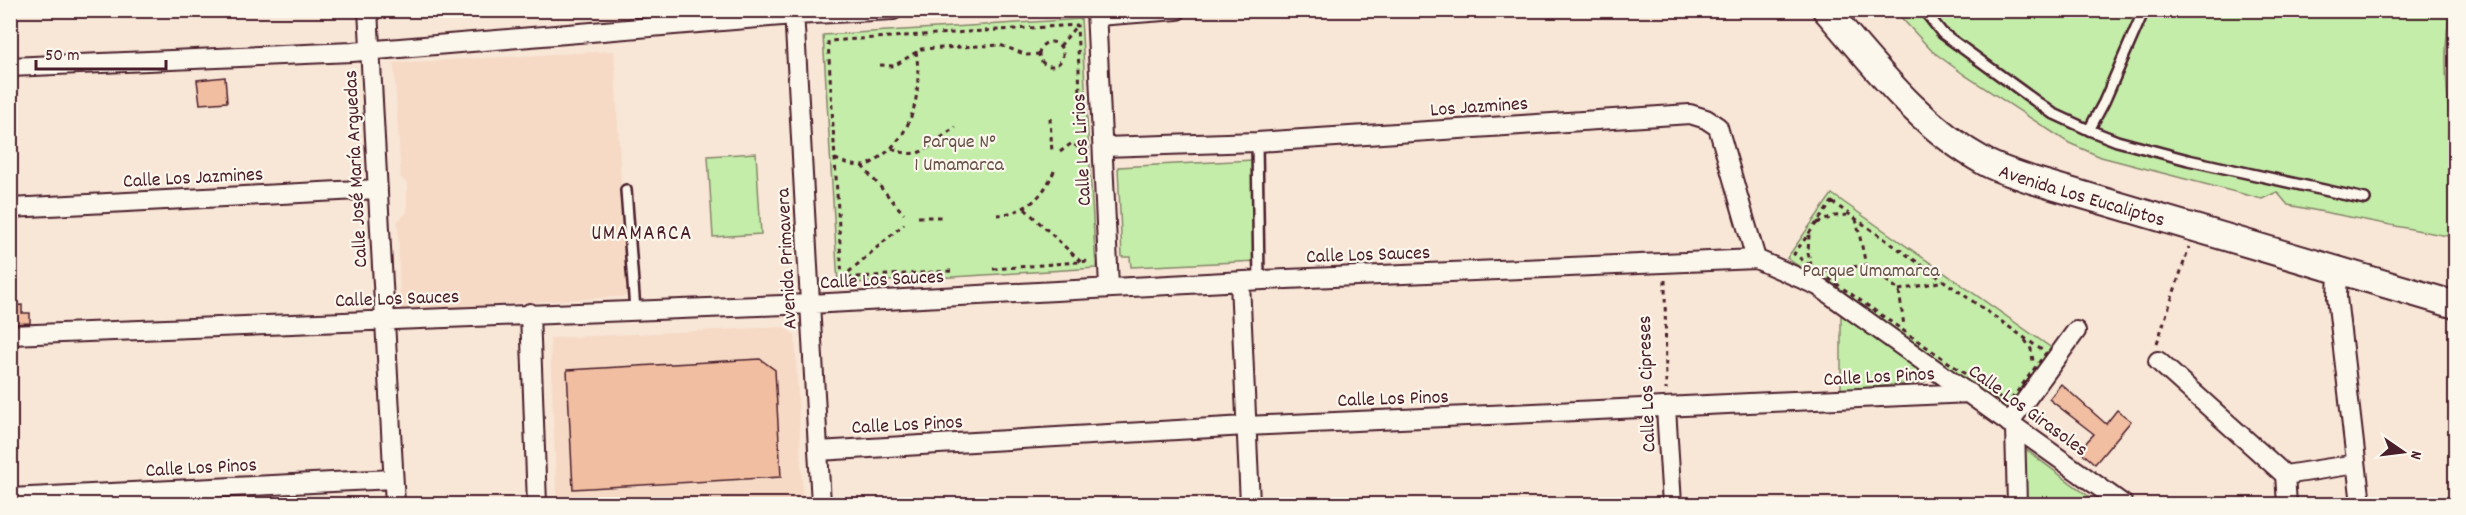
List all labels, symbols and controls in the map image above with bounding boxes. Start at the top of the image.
scale bar [36,33,166,71]
text: 50 m [45,44,80,69]
street label: Calle José María Arguedas [338,69,376,268]
street label: Los Jazmines [1429,91,1529,125]
street label: Calle Los Lirios [1066,93,1100,207]
park label: Parque N° 1 Umamarca [914,129,1004,180]
street label: Avenida Los Eucaliptos [1994,159,2168,235]
street label: Calle Los Jazmines [122,161,264,197]
street label: Avenida Primavera [770,187,806,330]
district label: UMAMARCA [591,220,693,250]
street label: Calle Los Sauces [1305,240,1431,272]
park label: Parque Umamarca [1802,258,1940,286]
street label: Calle Los Sauces [819,264,945,298]
street label: Calle Los Sauces [334,284,460,316]
street label: Calle Los Cipreses [1632,315,1664,453]
street label: Calle Los Girasoles [1962,358,2093,465]
street label: Calle Los Pinos [1823,361,1936,395]
street label: Calle Los Pinos [1337,384,1449,416]
street label: Calle Los Pinos [851,409,964,443]
north arrow [2373,422,2433,482]
text: N [2403,448,2427,462]
street label: Calle Los Pinos [145,452,258,486]

